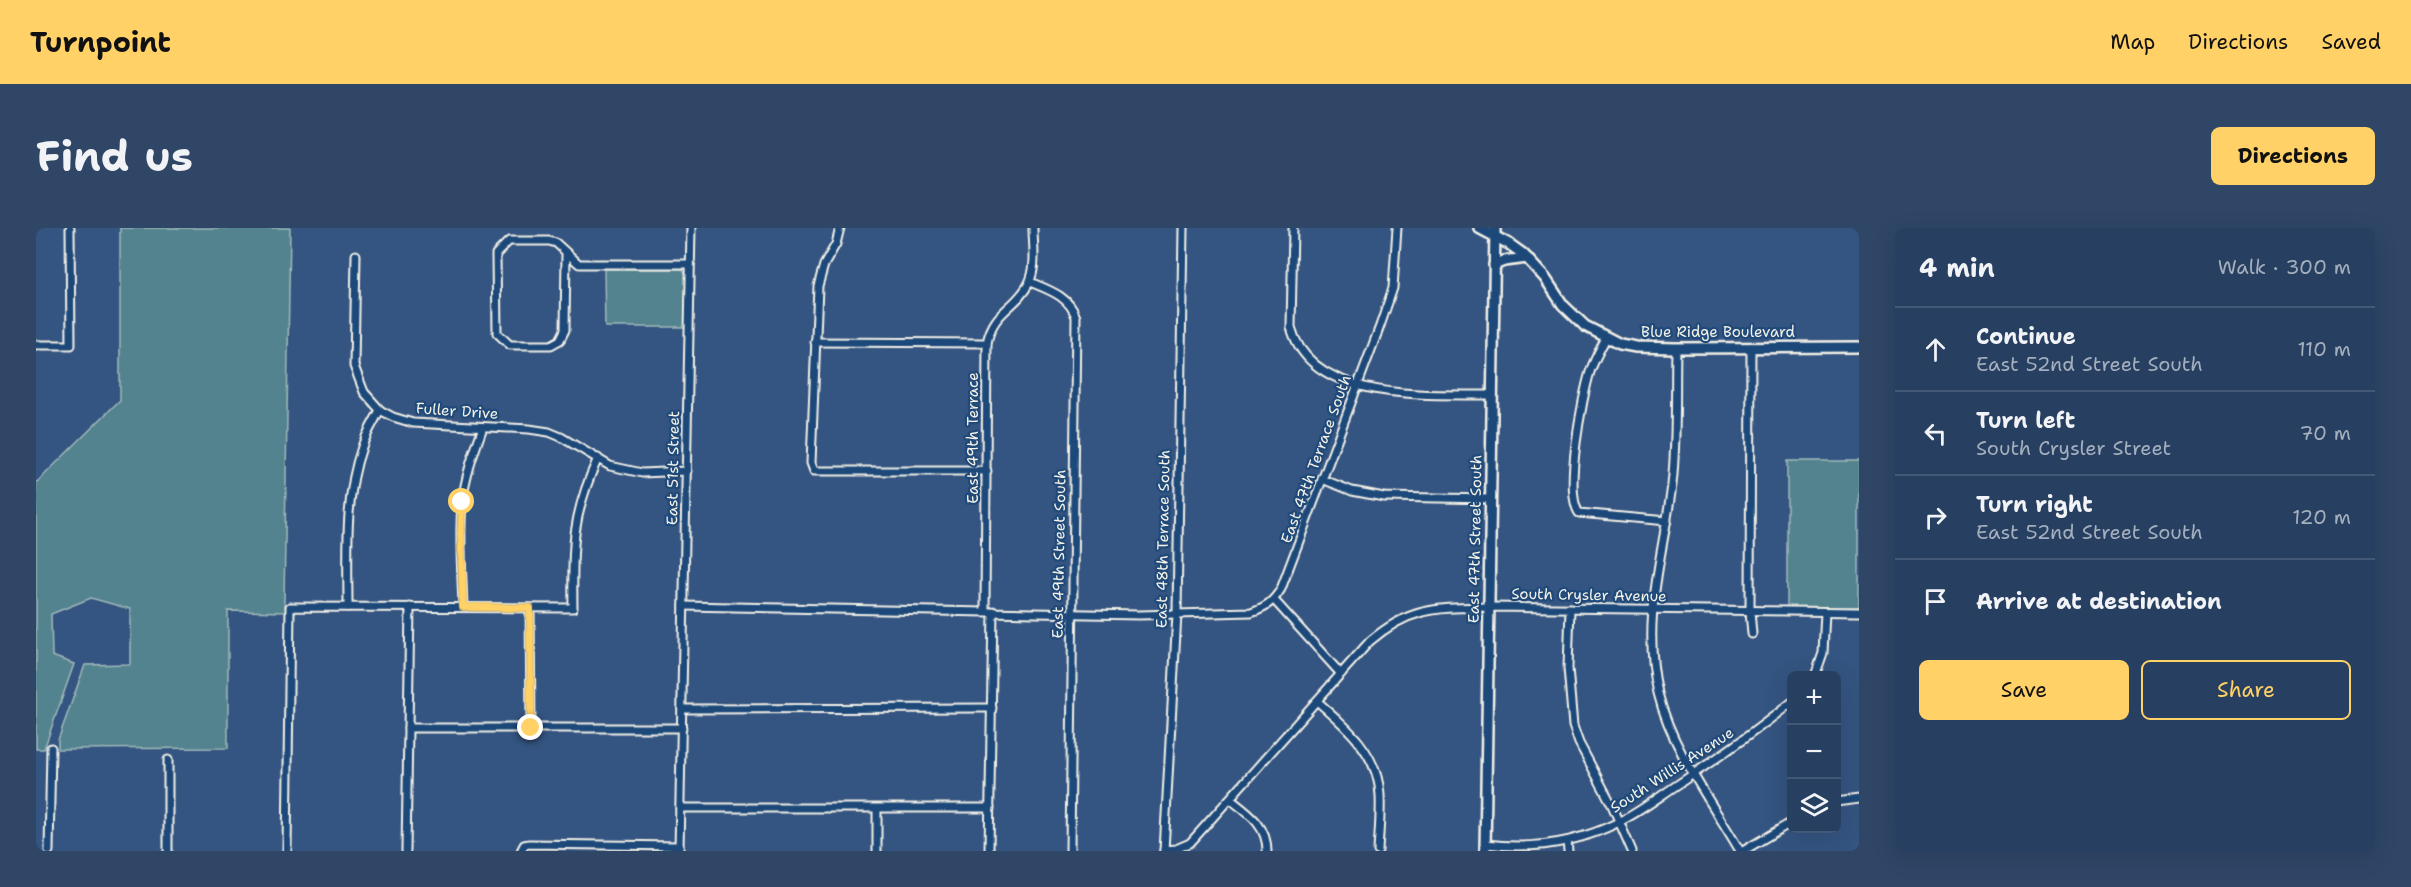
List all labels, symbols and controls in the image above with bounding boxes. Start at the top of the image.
text: Turnpoint [30,23,171,61]
text: Map [2110,28,2155,56]
text: Directions [2188,28,2288,56]
text: Saved [2321,28,2381,56]
button: Directions [2211,127,2375,185]
text: Find us [36,128,193,184]
text: 4 min [1919,250,1995,285]
text: Walk · 300 m [2218,254,2351,280]
street label: Blue Ridge Boulevard [1641,322,1796,342]
text: Continue [1976,322,2076,351]
icon: ahead [1919,333,1952,366]
text: 110 m [2297,336,2351,362]
text: East 52nd Street South [1976,351,2203,377]
street label: East 49th Terrace [963,372,983,504]
street label: East 47th Terrace South [1276,372,1356,546]
street label: Fuller Drive [415,398,499,424]
text: Turn left [1976,406,2075,435]
street label: East 51st Street [662,411,684,525]
icon: left [1919,417,1952,450]
text: 70 m [2299,420,2351,446]
text: South Crysler Street [1976,435,2171,461]
street label: East 48th Terrace South [1151,450,1175,628]
street label: East 47th Street South [1464,455,1486,623]
street label: East 49th Street South [1048,469,1070,639]
route start [448,488,474,514]
text: Turn right [1976,490,2093,519]
icon: right [1919,501,1952,534]
text: 120 m [2292,504,2351,530]
text: East 52nd Street South [1976,519,2203,545]
street label: South Crysler Avenue [1511,584,1667,606]
icon: arrive [1919,585,1952,618]
text: Arrive at destination [1976,587,2222,616]
button: Save [1919,660,2129,720]
button: Share [2141,660,2351,720]
map controls [1787,671,1841,833]
button: + [1787,671,1841,725]
route end [517,714,543,740]
street label: South Willis Avenue [1606,723,1738,817]
button: − [1787,725,1841,779]
button: layers [1787,779,1841,833]

